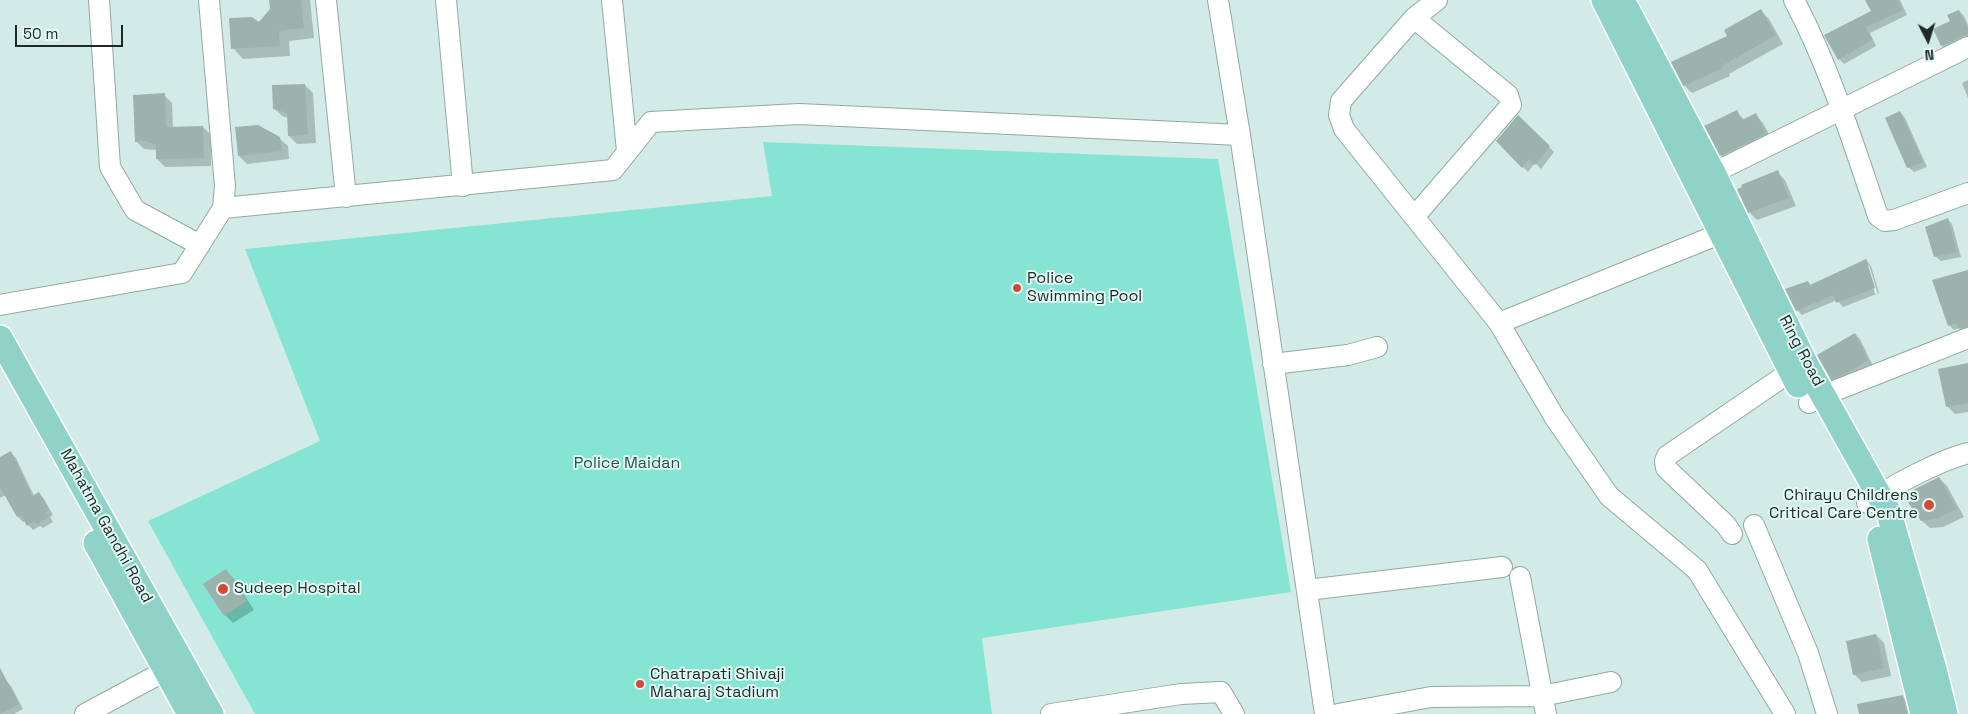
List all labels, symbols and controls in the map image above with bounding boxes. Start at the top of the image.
scale bar [18,15,125,47]
north arrow [1903,15,1953,65]
text: 50 m [23,24,58,43]
text: N [1924,46,1935,64]
place label: Police Swimming Pool [1027,269,1142,307]
marker: Police Swimming Pool [1011,282,1023,294]
street label: Ring Road [1774,312,1828,390]
street label: Mahatma Gandhi Road [56,446,156,606]
park label: Police Maidan [574,454,680,474]
place label: Chirayu Childrens Critical Care Centre [1769,486,1918,524]
marker: Chirayu Childrens Critical Care Centre [1922,498,1936,512]
place label: Sudeep Hospital [234,579,361,599]
marker: Sudeep Hospital [216,582,230,596]
place label: Chatrapati Shivaji Maharaj Stadium [650,665,784,703]
marker: Chatrapati Shivaji Maharaj Stadium [634,678,646,690]

